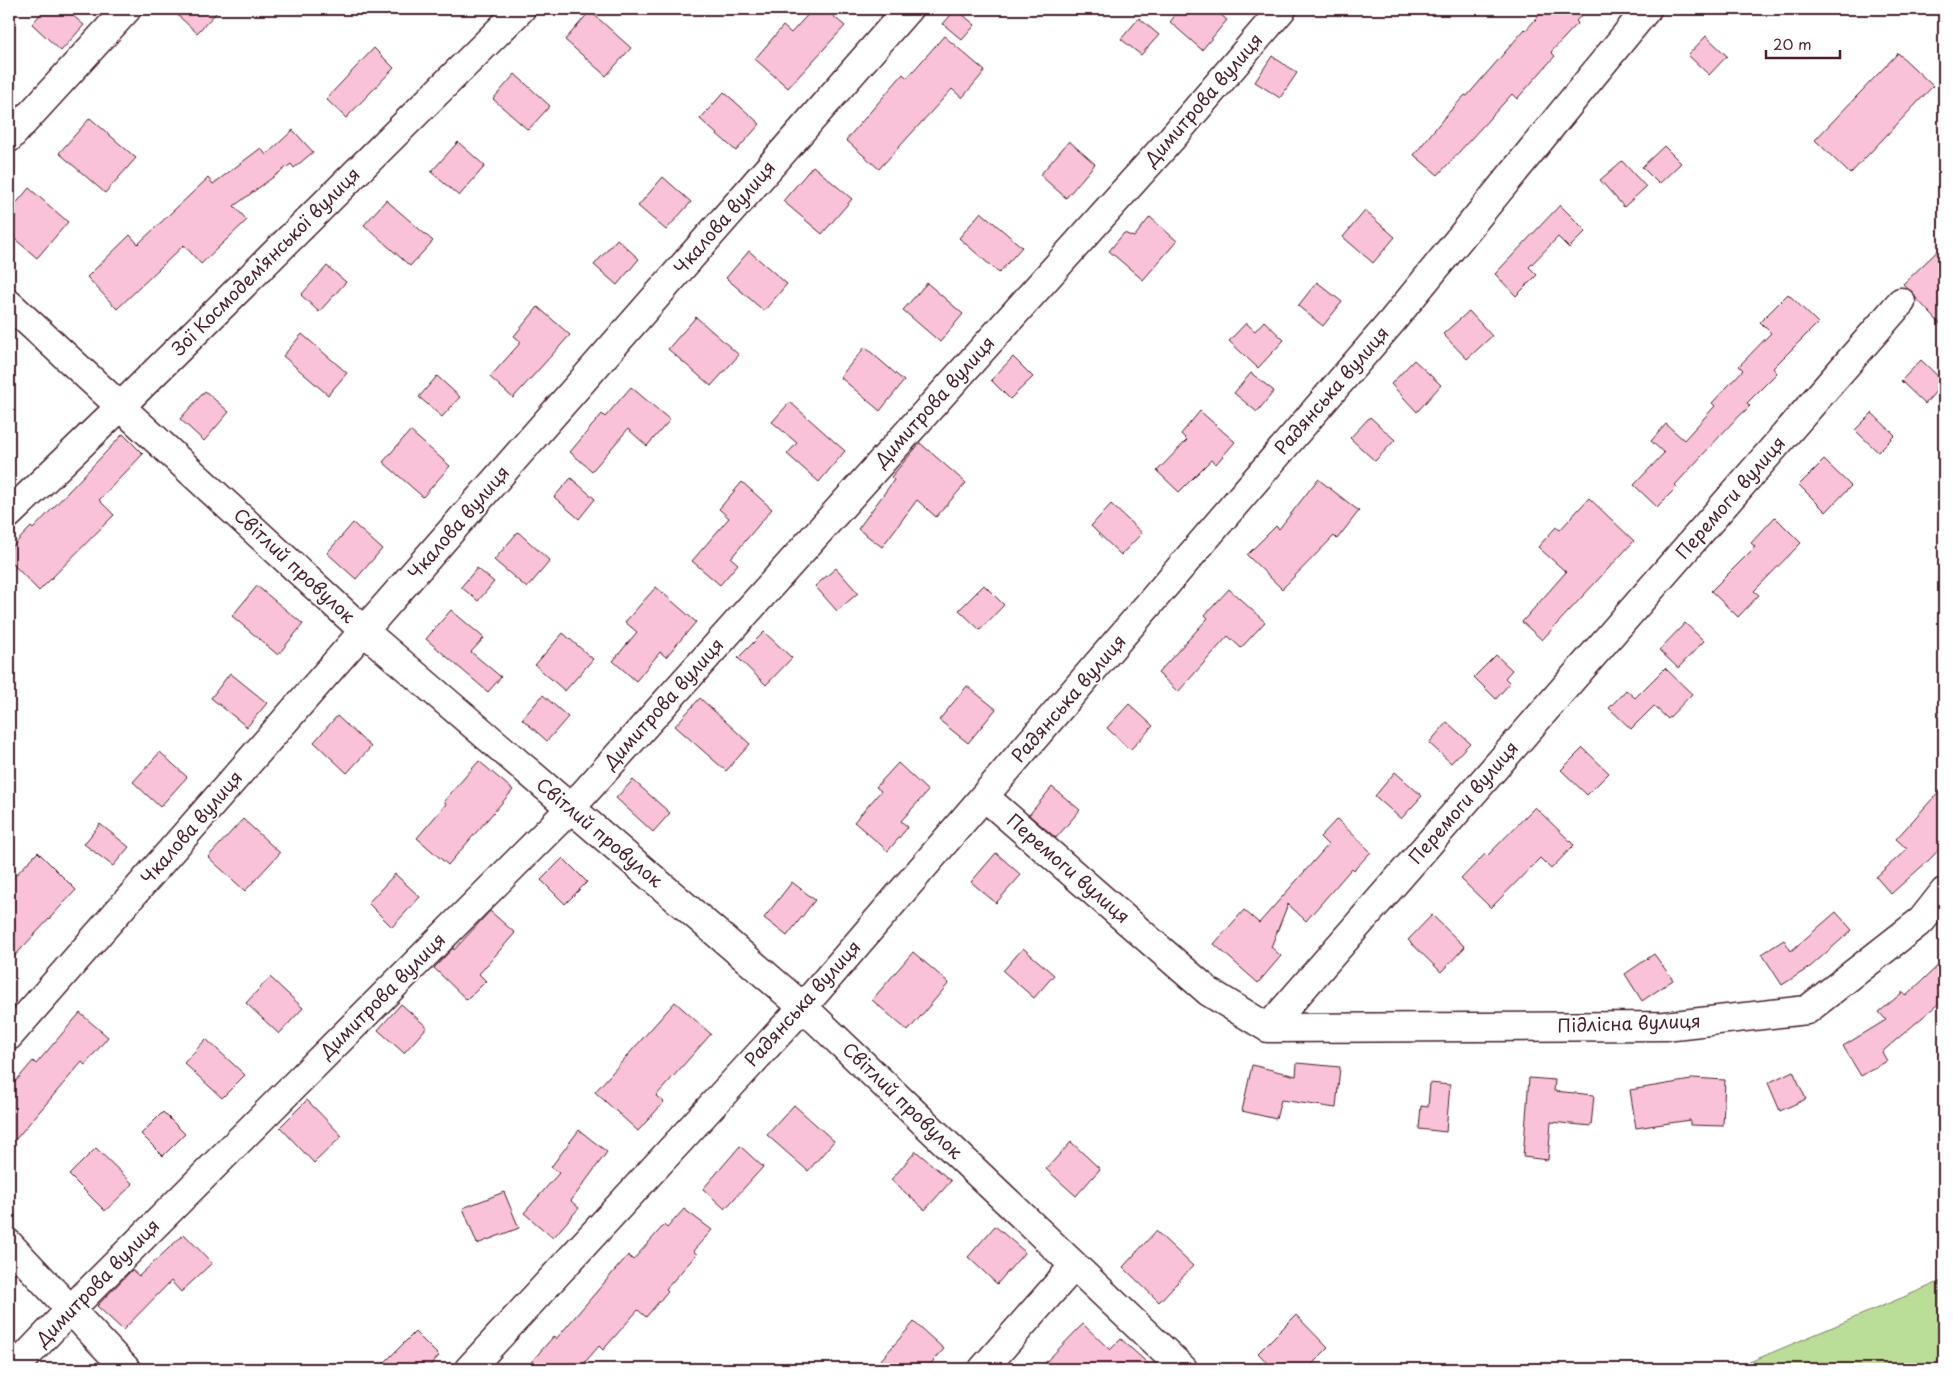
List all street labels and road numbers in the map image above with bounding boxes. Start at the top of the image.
street label: Димитрова вулиця [1137,27,1268,172]
street label: Чкалова вулиця [667,154,781,280]
street label: Зої Космодем’янської вулиця [165,161,365,361]
street label: Радянська вулиця [1267,320,1394,460]
street label: Димитрова вулиця [867,329,1000,473]
street label: Перемоги вулиця [1669,430,1791,564]
street label: Чкалова вулиця [401,459,515,585]
street label: Світлий провулок [228,501,362,629]
street label: Радянська вулиця [1004,628,1131,768]
street label: Димитрова вулиця [596,631,729,775]
street label: Перемоги вулиця [1402,735,1524,869]
street label: Чкалова вулиця [134,764,248,890]
street label: Світлий провулок [531,771,669,893]
street label: Перемоги вулиця [1002,807,1136,929]
street label: Димитрова вулиця [312,926,451,1065]
street label: Радянська вулиця [738,934,866,1072]
street label: Підлісна вулиця [1557,1007,1701,1038]
street label: Світлий провулок [837,1035,969,1165]
street label: Димитрова вулиця [28,1212,165,1353]

